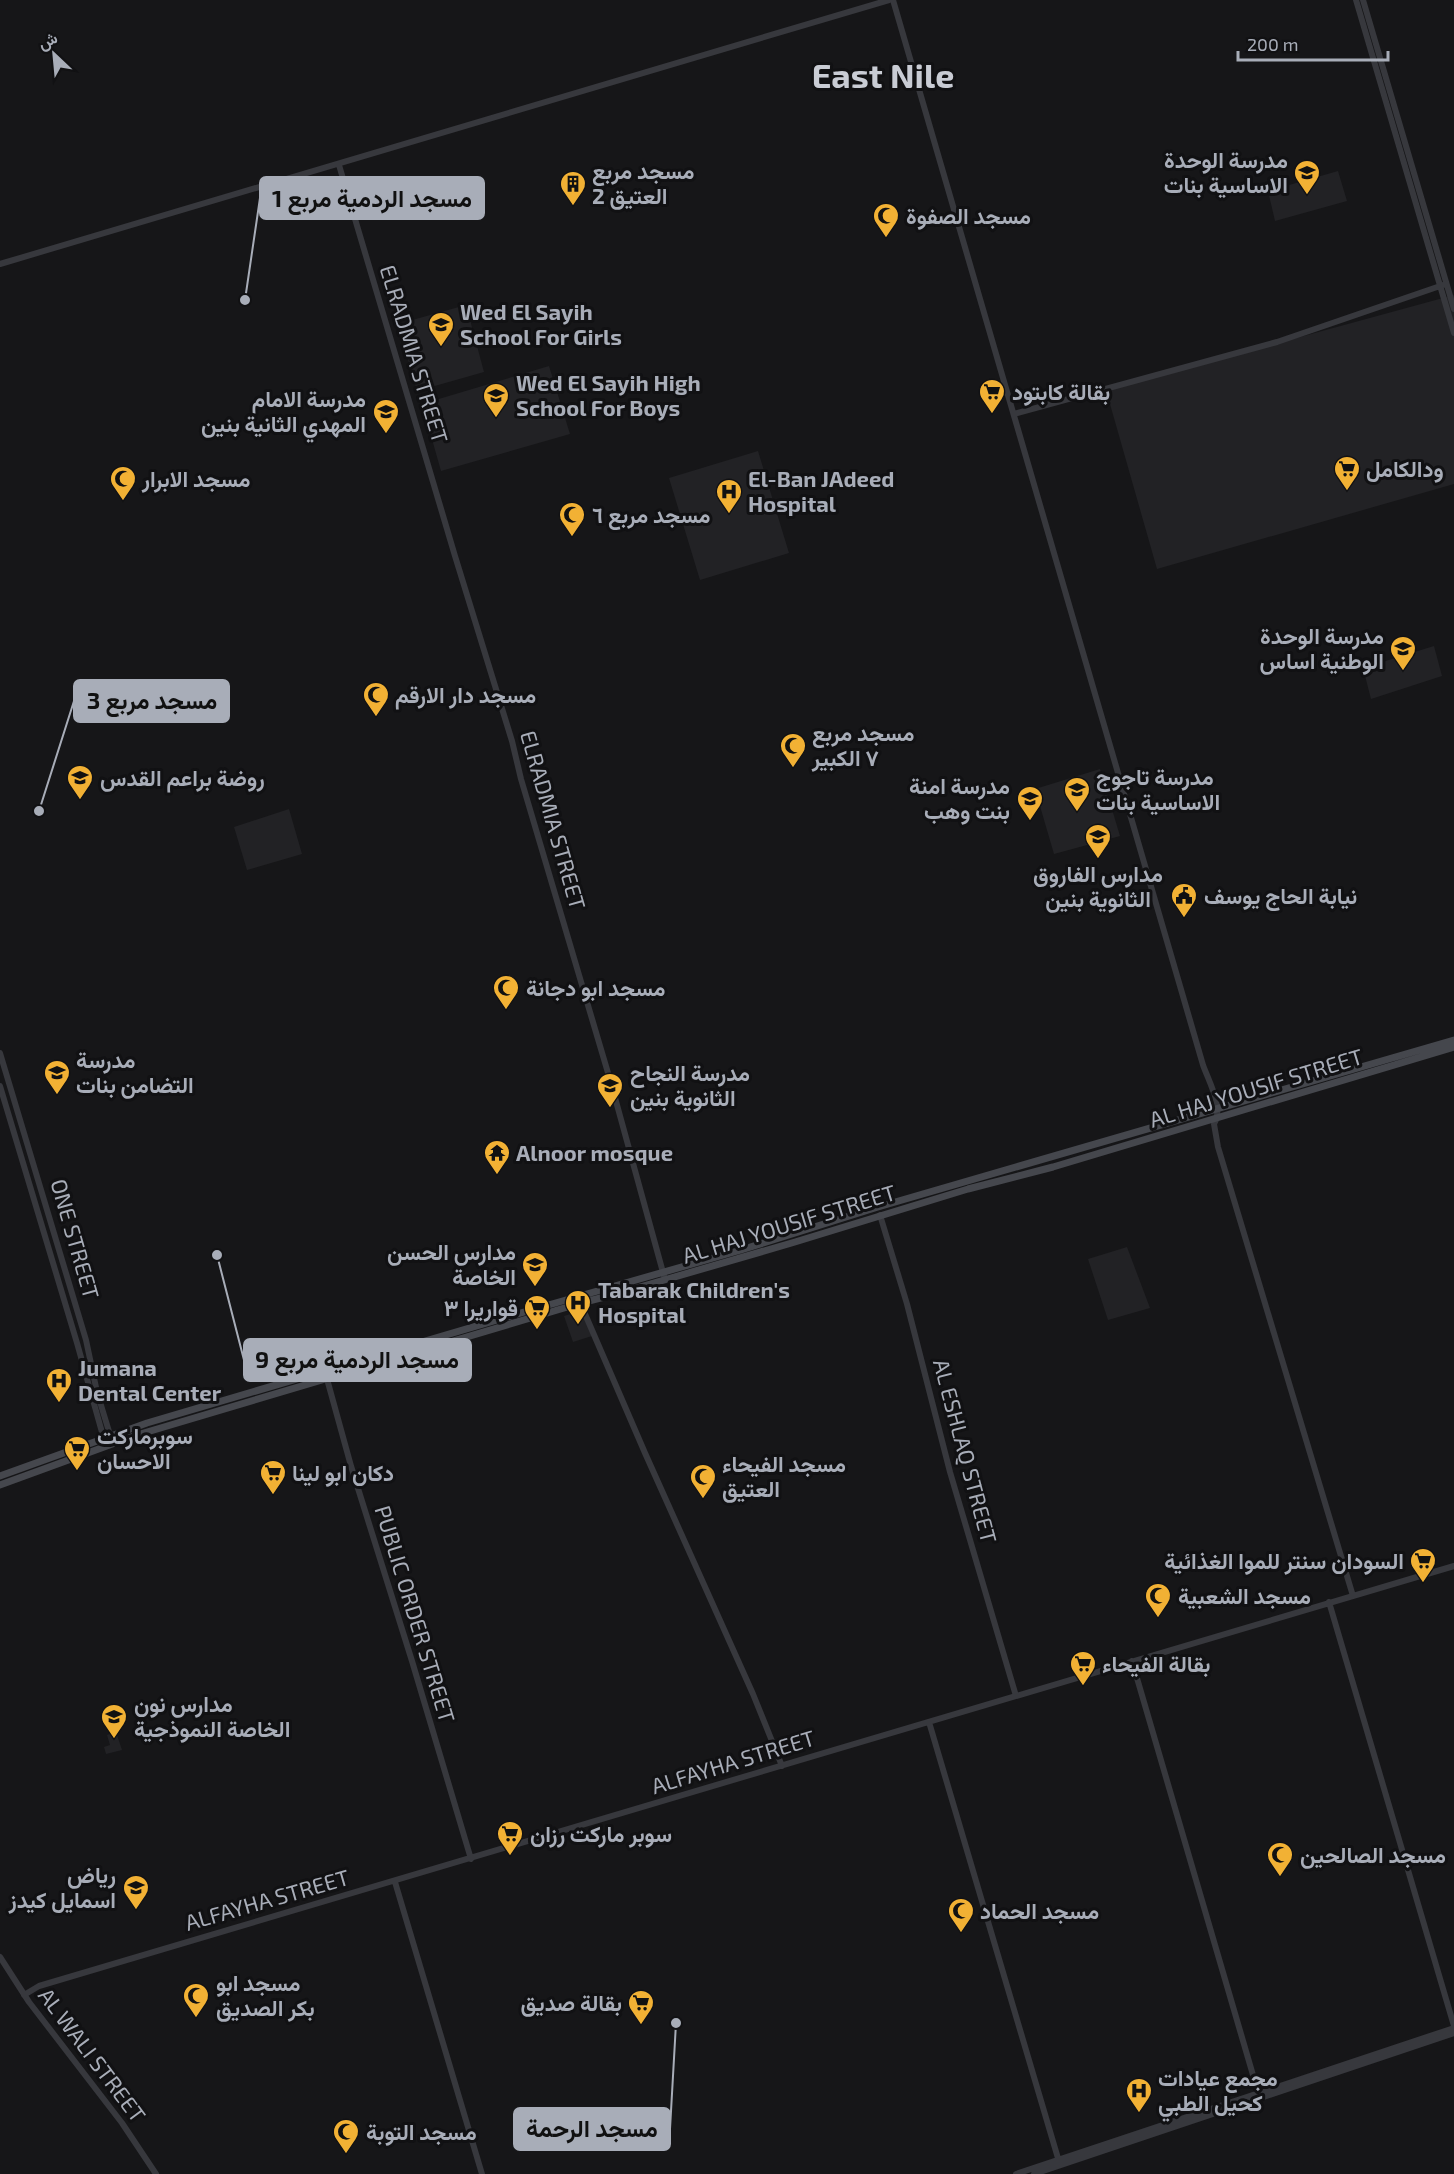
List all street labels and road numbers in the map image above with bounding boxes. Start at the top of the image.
street label: ELRADMIA STREET [376,262,454,446]
street label: ELRADMIA STREET [516,727,592,912]
street label: AL HAJ YOUSIF STREET [1146,1042,1366,1132]
street label: ONE STREET [46,1176,106,1302]
street label: AL HAJ YOUSIF STREET [679,1178,899,1268]
street label: AL ESHLAQ STREET [928,1356,1003,1546]
street label: PUBLIC ORDER STREET [371,1502,461,1726]
street label: ALFAYHA STREET [648,1724,818,1798]
street label: ALFAYHA STREET [182,1863,352,1935]
street label: AL WALI STREET [34,1982,152,2127]

